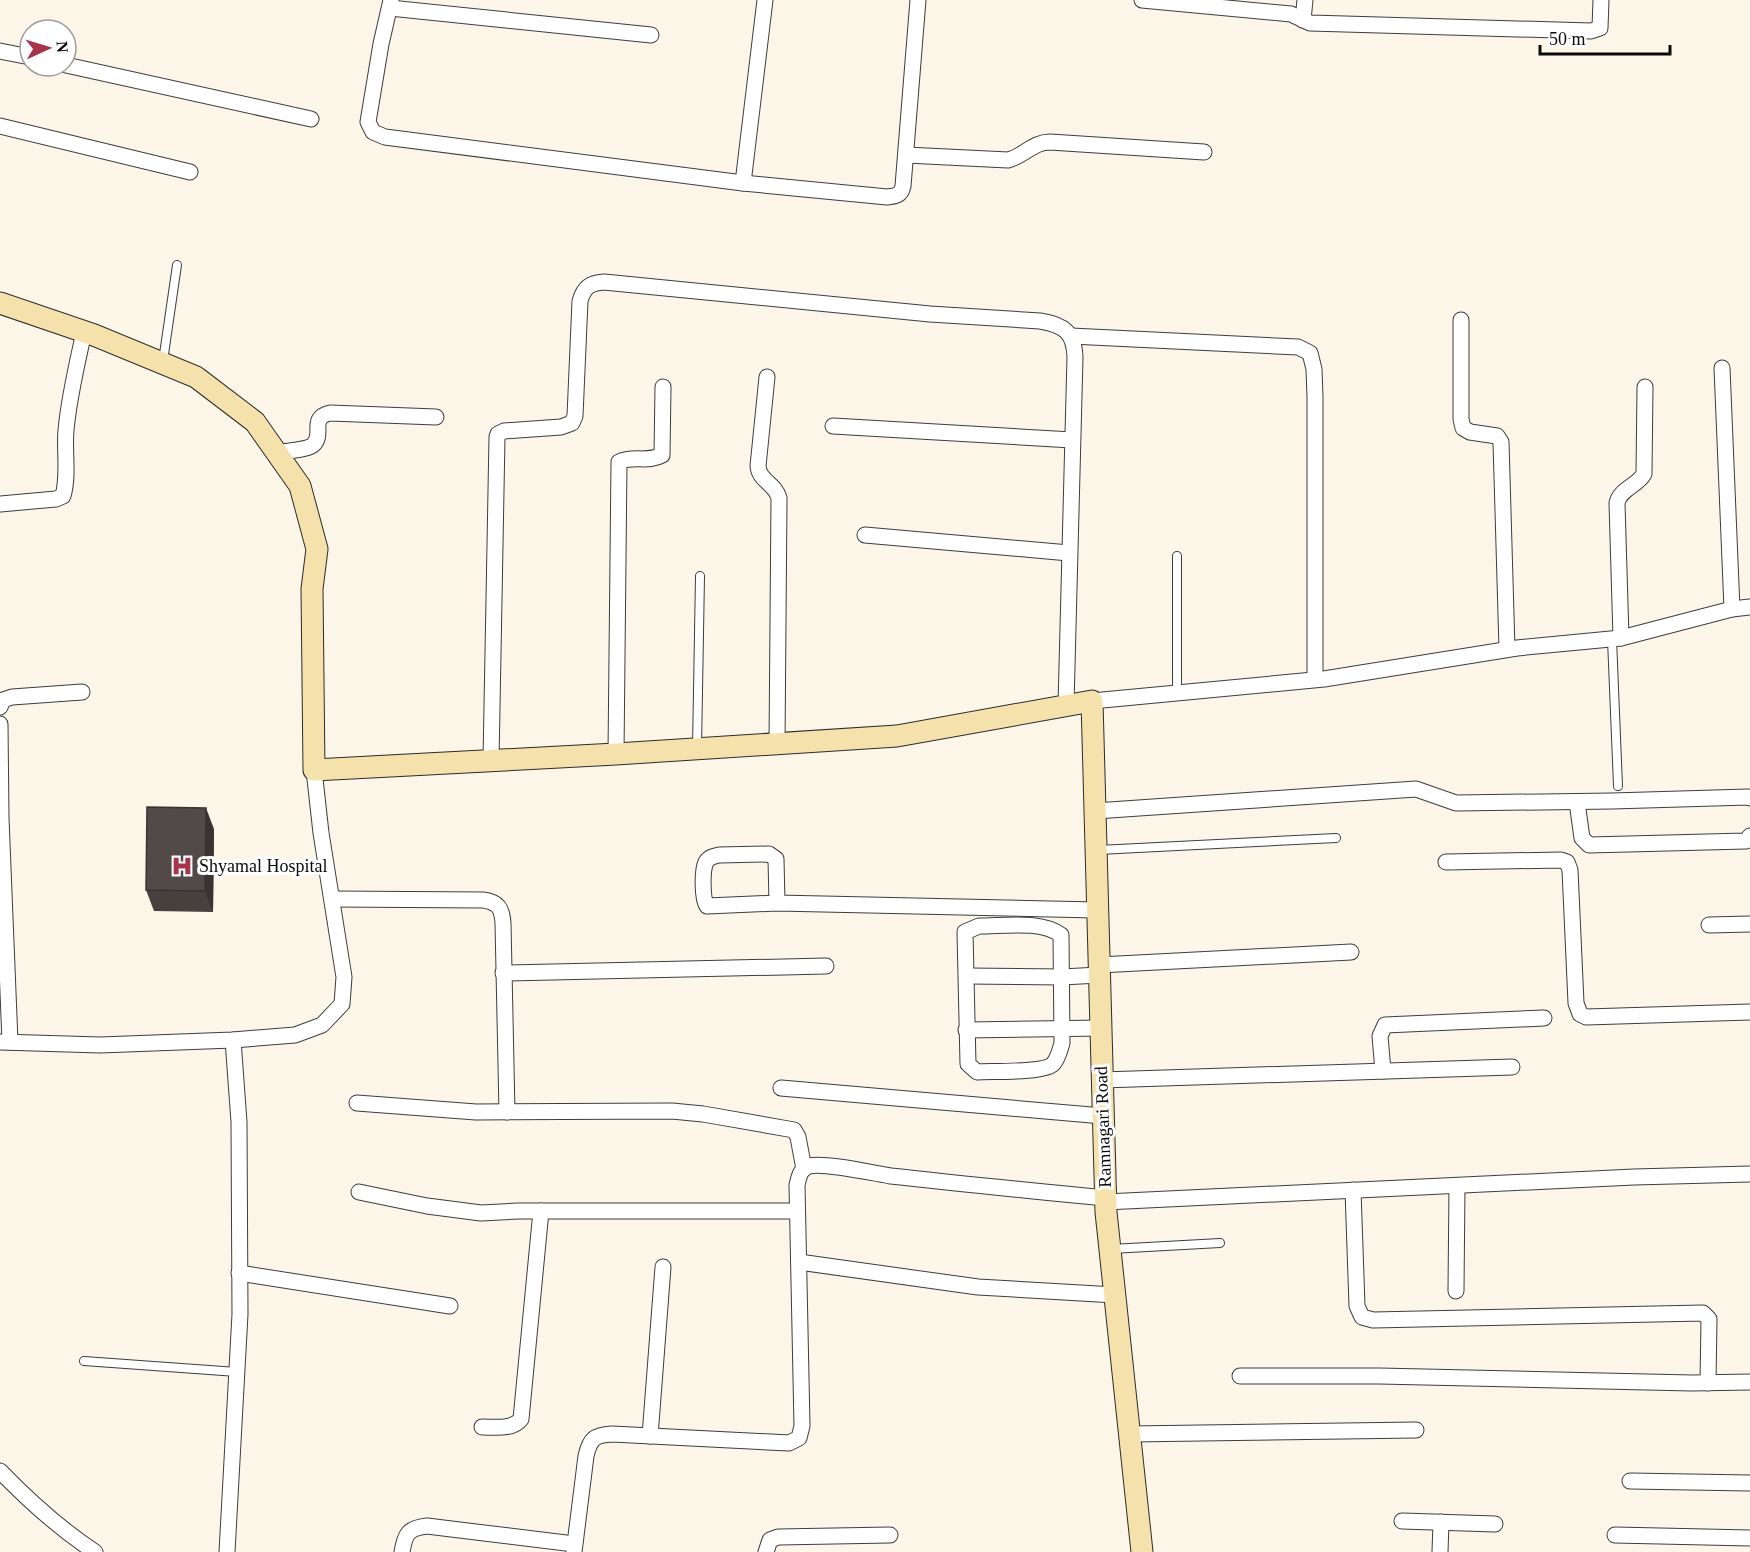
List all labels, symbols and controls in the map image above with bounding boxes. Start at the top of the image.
north arrow [18,18,78,78]
scale bar [1540,18,1670,56]
text: 50 m [1549,29,1586,49]
text: N [54,41,71,54]
hospital icon: Shyamal Hospital [170,854,194,878]
place label: Shyamal Hospital [199,856,328,876]
street label: Ramnagari Road [1091,1066,1115,1188]

